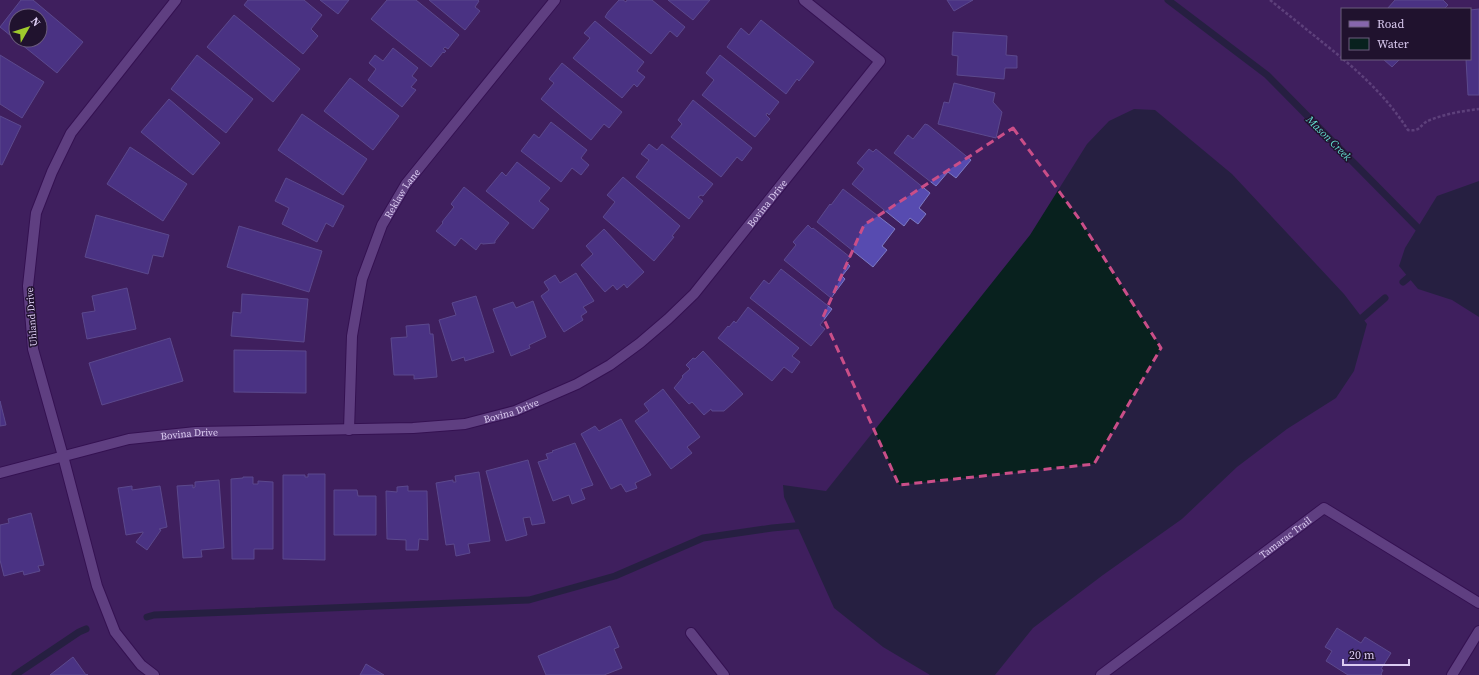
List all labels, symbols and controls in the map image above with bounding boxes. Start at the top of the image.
north arrow [8,8,48,48]
legend [1341,8,1471,60]
text: N [27,14,44,30]
text: Road [1377,16,1404,32]
text: Water [1377,36,1409,52]
water label: Mason Creek [1302,112,1355,165]
street label: Reklaw Lane [381,166,423,221]
street label: Bovina Drive [744,177,790,230]
street label: Uhland Drive [23,287,40,347]
street label: Bovina Drive [482,395,541,426]
street label: Bovina Drive [160,426,218,443]
street label: Tamarac Trail [1257,514,1314,561]
scale bar [1343,641,1409,667]
text: 20 m [1349,647,1375,663]

